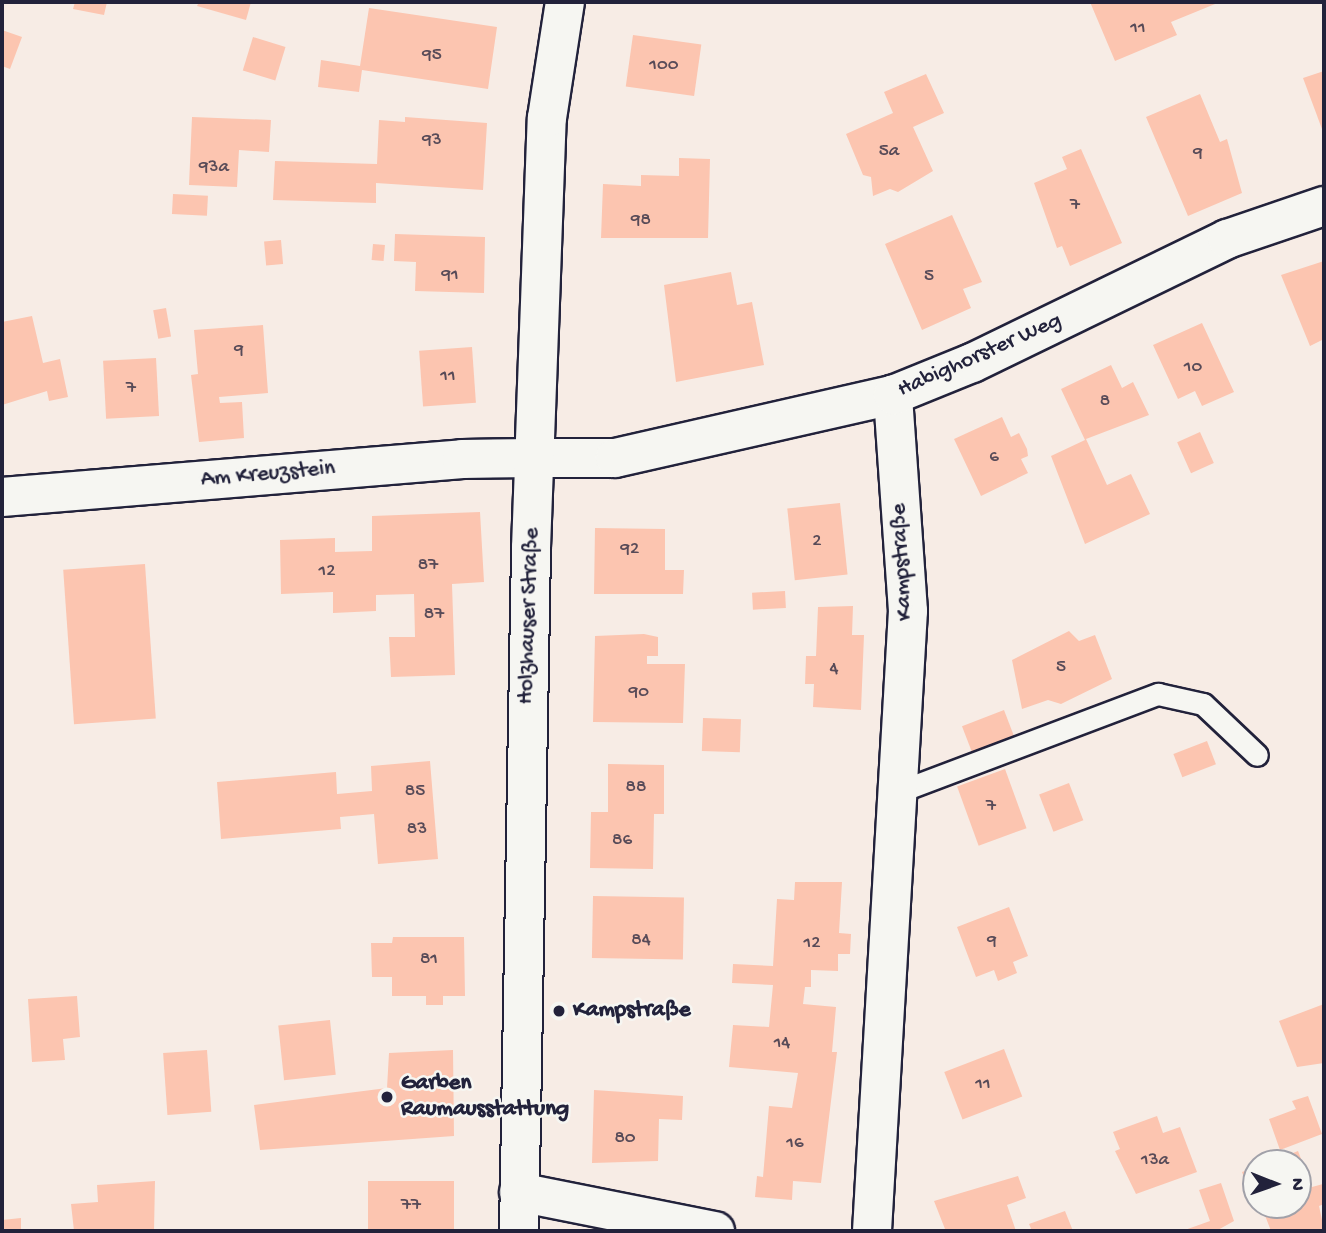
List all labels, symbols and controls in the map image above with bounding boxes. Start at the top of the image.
house number: 11 [1130,18,1146,40]
house number: 95 [422,45,442,67]
house number: 100 [649,55,679,77]
house number: 93 [422,130,442,152]
house number: 5a [879,141,899,163]
house number: 9 [1193,143,1203,165]
house number: 93a [199,157,229,179]
house number: 7 [1070,195,1080,217]
house number: 98 [631,210,651,232]
house number: 91 [441,265,459,287]
house number: 5 [924,266,934,288]
street label: Habighorster Weg [894,308,1066,404]
house number: 9 [234,340,244,362]
house number: 10 [1184,357,1202,379]
house number: 11 [440,366,456,388]
house number: 7 [126,378,136,400]
house number: 8 [1100,391,1110,413]
house number: 6 [989,447,999,469]
street label: Am Kreuzstein [200,455,336,495]
street label: Kampstraße [886,503,920,621]
street label: Holzhauser Straße [513,527,547,705]
house number: 2 [812,531,822,553]
house number: 92 [621,539,639,561]
house number: 87 [418,555,438,577]
house number: 12 [319,561,335,583]
house number: 87 [424,604,444,626]
house number: 5 [1056,657,1066,679]
house number: 4 [830,659,838,681]
house number: 90 [629,682,649,704]
house number: 88 [626,777,646,799]
house number: 85 [405,781,425,803]
house number: 7 [986,796,996,818]
house number: 83 [407,819,427,841]
house number: 86 [612,830,632,852]
house number: 84 [631,930,651,952]
house number: 9 [987,931,997,953]
house number: 12 [804,933,820,955]
house number: 81 [420,949,438,971]
place label: Kampstraße [573,997,691,1025]
marker: Kampstraße [551,1003,567,1019]
house number: 14 [774,1033,790,1055]
place label: Garben Raumausstattung [401,1070,569,1124]
house number: 11 [975,1074,991,1096]
marker: Garben Raumausstattung [379,1089,395,1105]
house number: 80 [614,1128,636,1150]
house number: 16 [786,1133,804,1155]
north arrow [1242,1149,1312,1219]
house number: 13a [1141,1150,1169,1172]
text: N [1285,1178,1308,1191]
house number: 77 [401,1195,421,1217]

